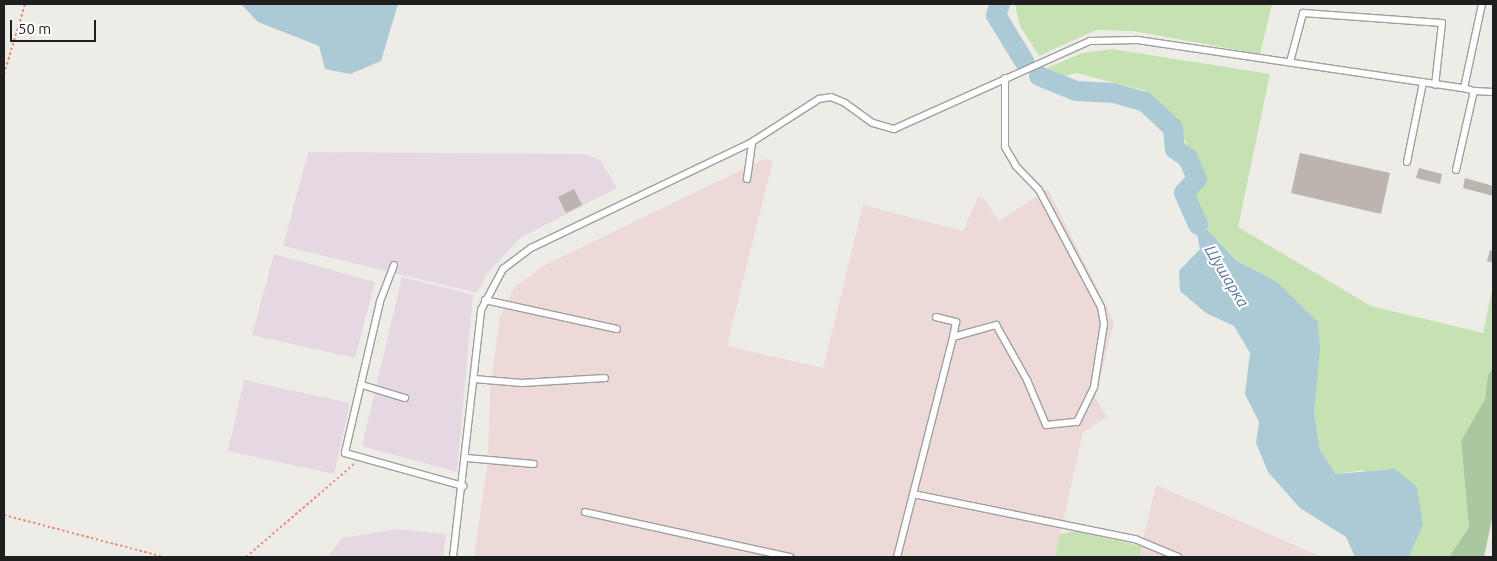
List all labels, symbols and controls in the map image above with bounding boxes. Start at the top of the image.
scale bar [12,10,99,42]
text: 50 m [18,20,51,37]
water label: Шушарка [1201,241,1253,311]

